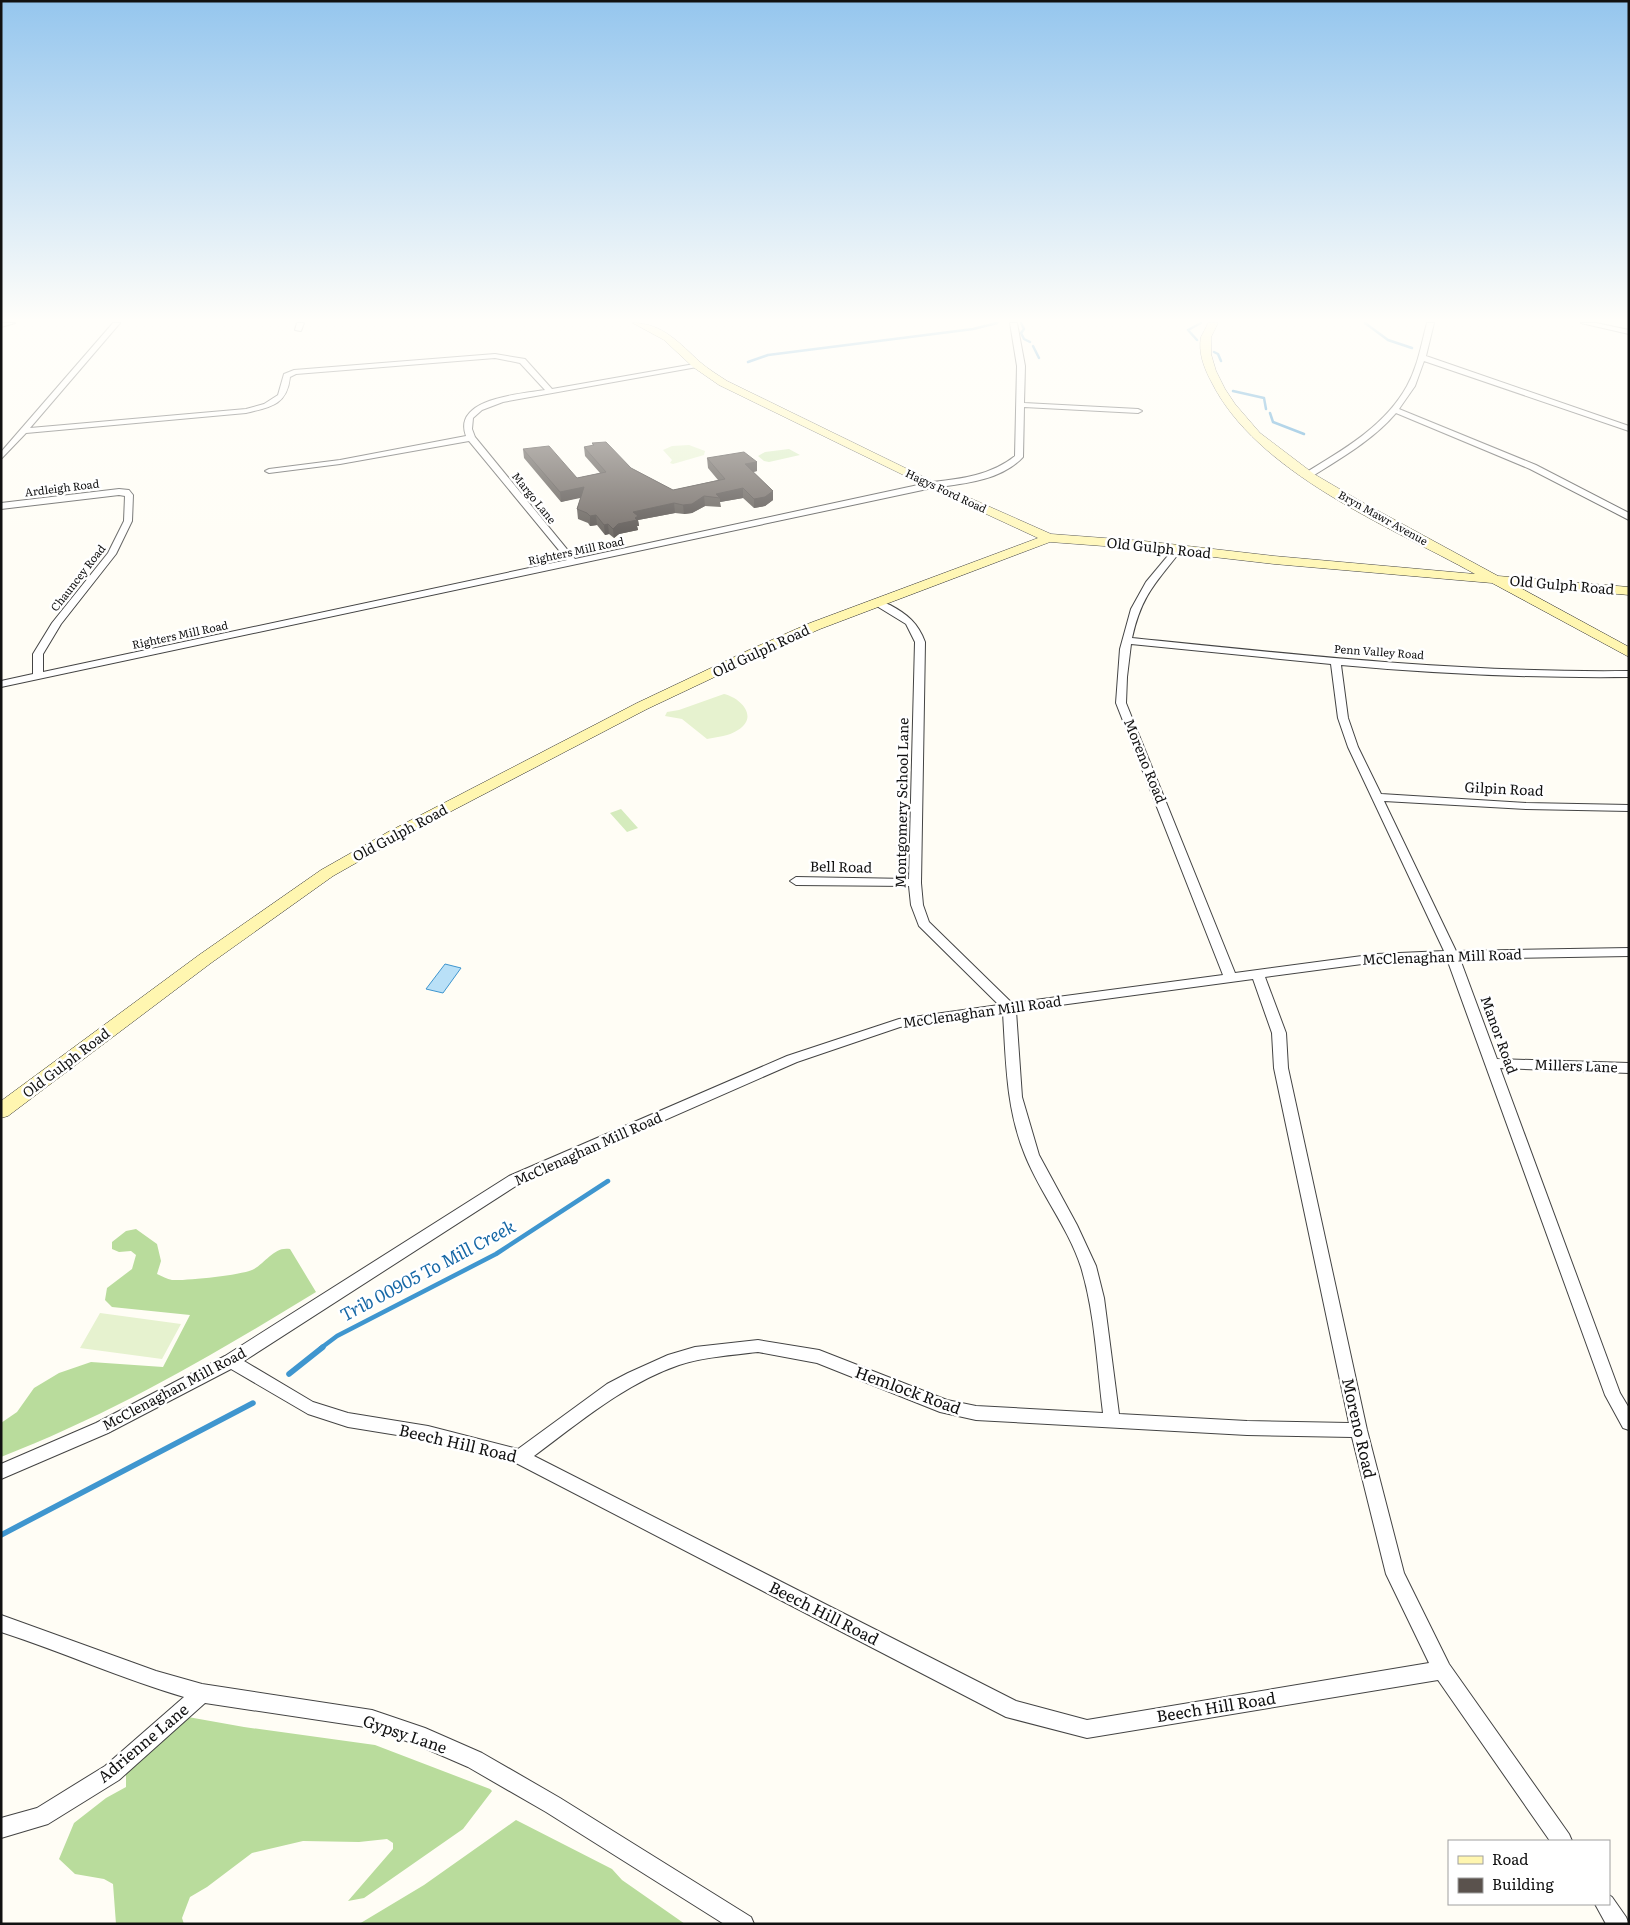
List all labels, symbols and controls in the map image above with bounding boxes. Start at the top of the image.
street label: Hagys Ford Road [903,464,990,516]
street label: Margo Lane [509,468,561,527]
street label: Ardleigh Road [24,474,100,500]
street label: Bryn Mawr Avenue [1336,486,1431,549]
street label: Righters Mill Road [526,532,626,568]
street label: Old Gulph Road [1106,532,1213,562]
street label: Chauncey Road [46,540,109,614]
street label: Old Gulph Road [1509,569,1616,599]
street label: Righters Mill Road [130,616,230,652]
street label: Old Gulph Road [709,619,813,681]
street label: Penn Valley Road [1334,640,1425,662]
street label: Moreno Road [1120,715,1172,806]
street label: Montgomery School Lane [890,717,912,889]
street label: Gilpin Road [1464,776,1545,800]
street label: Old Gulph Road [349,798,451,866]
street label: Bell Road [810,855,873,877]
street label: McClenaghan Mill Road [1362,943,1523,969]
street label: McClenaghan Mill Road [901,990,1063,1032]
street label: Manor Road [1477,993,1523,1077]
street label: Old Gulph Road [17,1022,114,1102]
street label: Millers Lane [1534,1054,1618,1076]
street label: McClenaghan Mill Road [510,1106,665,1190]
water label: Trib 00905 To Mill Creek [335,1212,520,1327]
street label: McClenaghan Mill Road [98,1342,249,1435]
street label: Hemlock Road [852,1359,965,1419]
street label: Moreno Road [1337,1375,1383,1481]
street label: Beech Hill Road [397,1417,520,1467]
street label: Beech Hill Road [765,1574,884,1650]
street label: Beech Hill Road [1155,1685,1277,1727]
street label: Adrienne Lane [92,1697,193,1788]
street label: Gypsy Lane [360,1707,451,1759]
legend [1448,1840,1610,1905]
text: Road [1492,1847,1528,1870]
text: Building [1492,1872,1554,1895]

